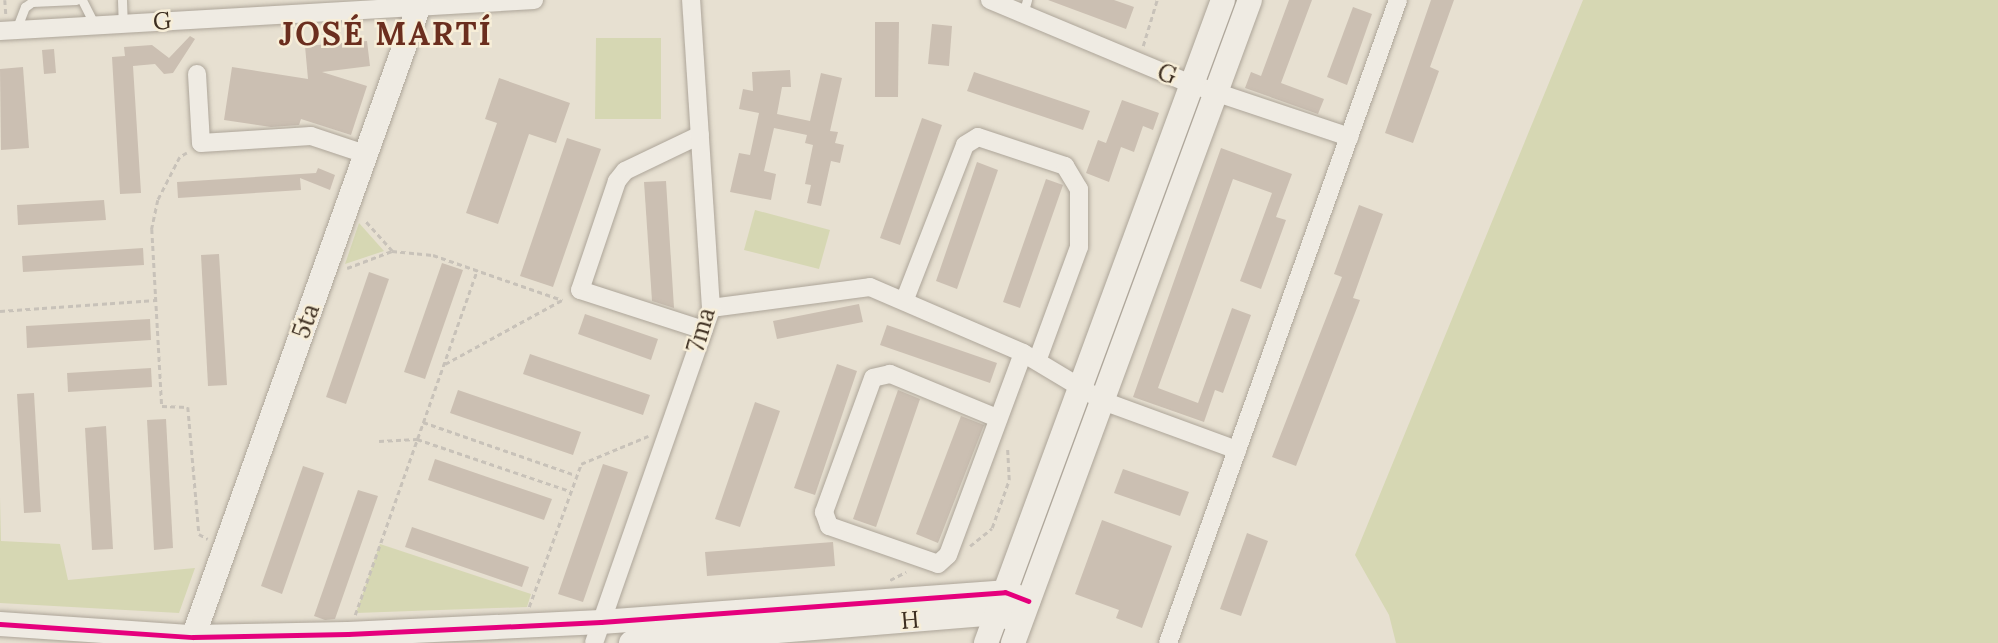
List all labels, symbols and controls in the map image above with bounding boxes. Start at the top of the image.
street label: G [152,6,172,36]
district label: JOSÉ MARTÍ [280,15,492,53]
street label: G [1153,57,1181,91]
street label: 5ta [287,300,325,342]
street label: 7ma [681,304,721,356]
street label: H [899,605,921,635]

